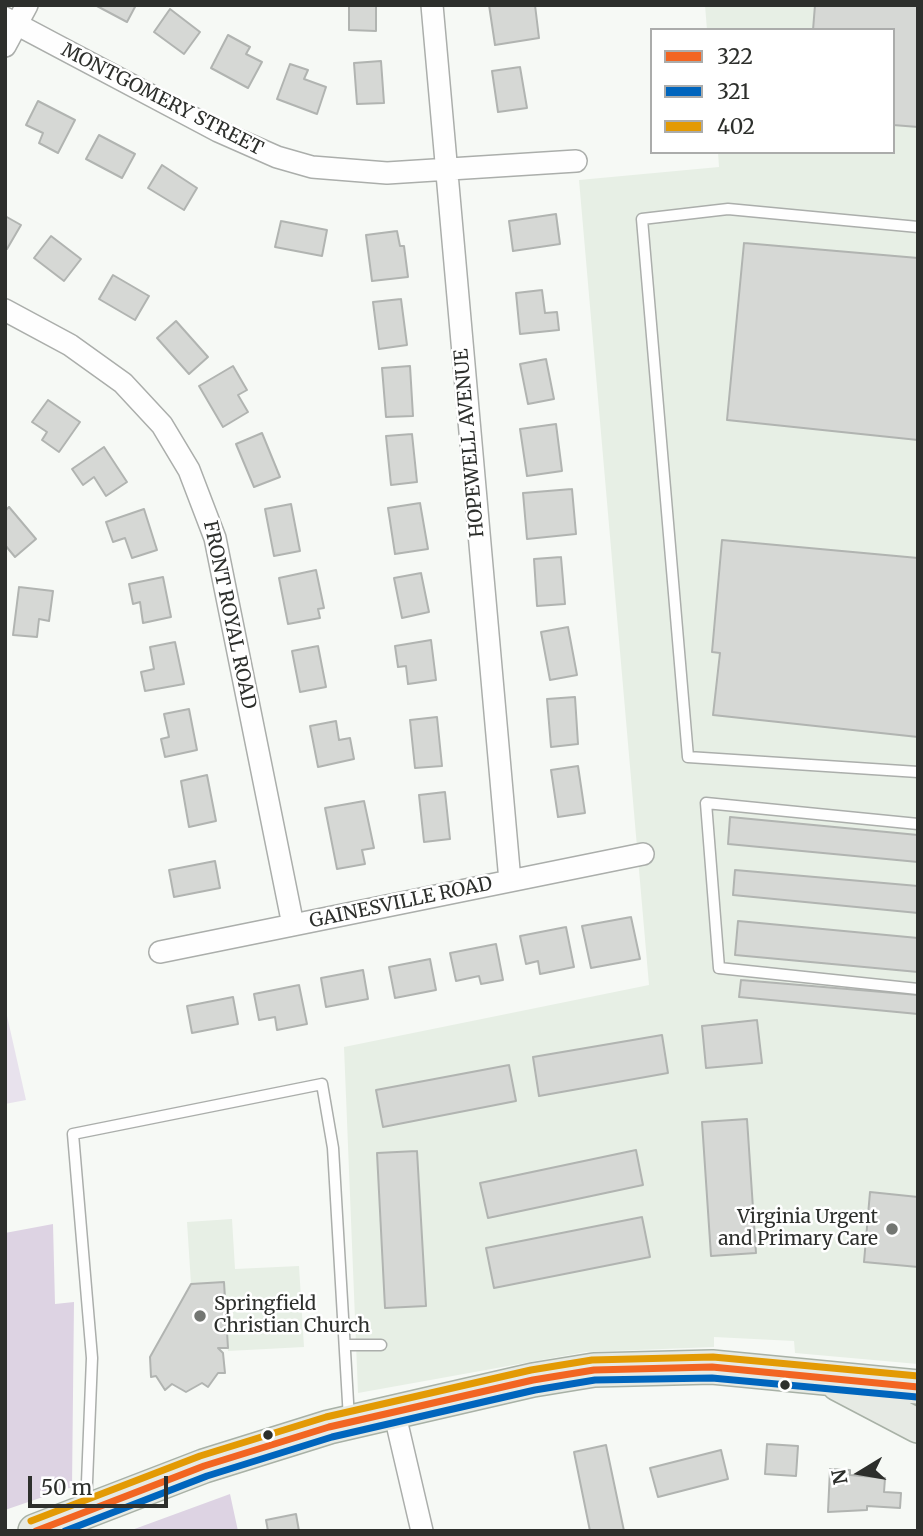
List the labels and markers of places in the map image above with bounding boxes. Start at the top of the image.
place label: Virginia Urgent and Primary Care [718,1207,878,1251]
marker: Virginia Urgent and Primary Care [884,1221,900,1237]
place label: Springfield Christian Church [214,1294,370,1338]
marker: Springfield Christian Church [192,1308,208,1324]
unlabelled marker [778,1378,792,1392]
unlabelled marker [261,1428,275,1442]

